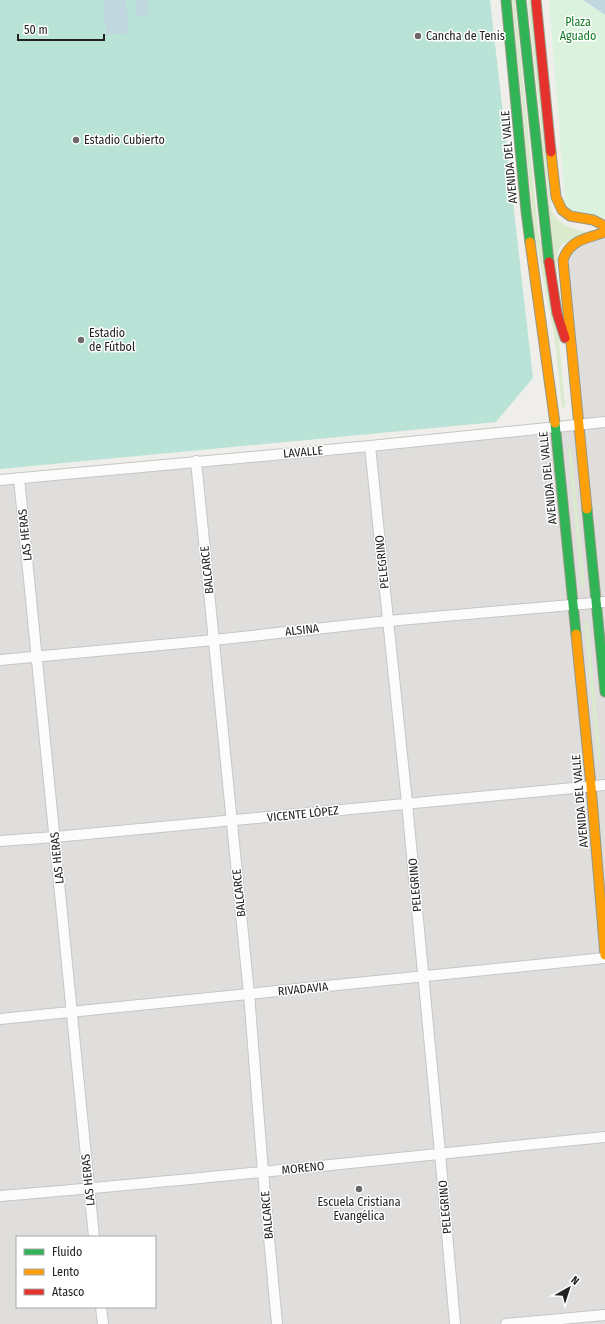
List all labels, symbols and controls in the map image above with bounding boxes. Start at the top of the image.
park label: Plaza Aguado [560,15,596,43]
scale bar [18,16,104,42]
text: 50 m [24,23,48,37]
place label: Cancha de Tenis [426,29,505,43]
marker: Cancha de Tenis [413,31,423,41]
street label: AVENIDA DEL VALLE [498,109,520,204]
place label: Estadio Cubierto [84,133,165,147]
marker: Estadio Cubierto [71,135,81,145]
place label: Estadio de Fútbol [89,326,135,354]
marker: Estadio de Fútbol [76,335,86,345]
street label: AVENIDA DEL VALLE [536,430,560,525]
street label: LAVALLE [282,443,324,461]
street label: LAS HERAS [15,508,35,562]
street label: PELEGRINO [372,534,392,590]
street label: BALCARCE [197,545,216,595]
street label: ALSINA [284,621,320,639]
street label: AVENIDA DEL VALLE [569,753,591,848]
street label: VICENTE LÓPEZ [266,802,340,825]
street label: LAS HERAS [47,831,67,885]
street label: PELEGRINO [406,857,424,913]
street label: BALCARCE [229,868,248,918]
street label: RIVADAVIA [277,979,330,999]
street label: LAS HERAS [78,1153,98,1207]
street label: MORENO [281,1159,325,1177]
street label: PELEGRINO [436,1179,454,1235]
marker: Escuela Cristiana Evangélica [354,1184,364,1194]
street label: BALCARCE [258,1190,276,1240]
place label: Escuela Cristiana Evangélica [317,1195,401,1223]
legend [16,1236,156,1308]
text: Fluido [52,1245,82,1259]
text: Lento [52,1265,79,1279]
north arrow [549,1268,589,1308]
text: N [568,1273,582,1288]
text: Atasco [52,1285,84,1299]

